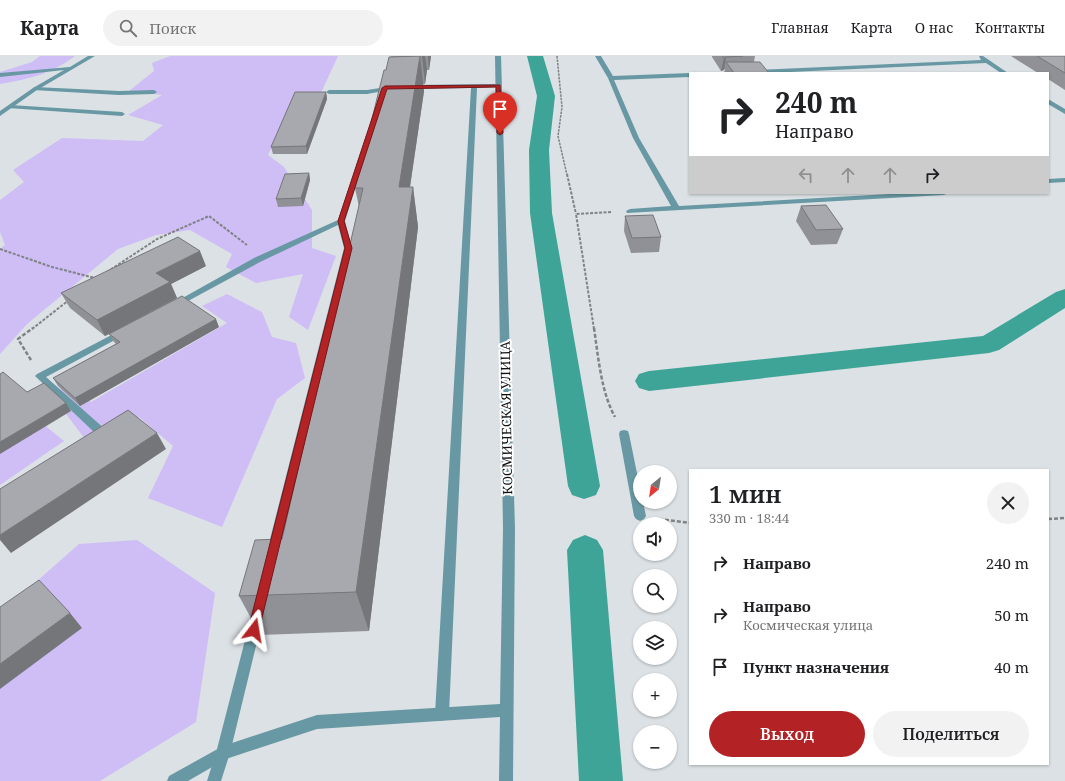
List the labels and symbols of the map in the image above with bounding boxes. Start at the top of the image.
pin [483,92,517,133]
street label: КОСМИЧЕСКАЯ УЛИЦА [496,340,516,495]
north arrow [633,465,677,509]
position arrow [233,609,275,651]

